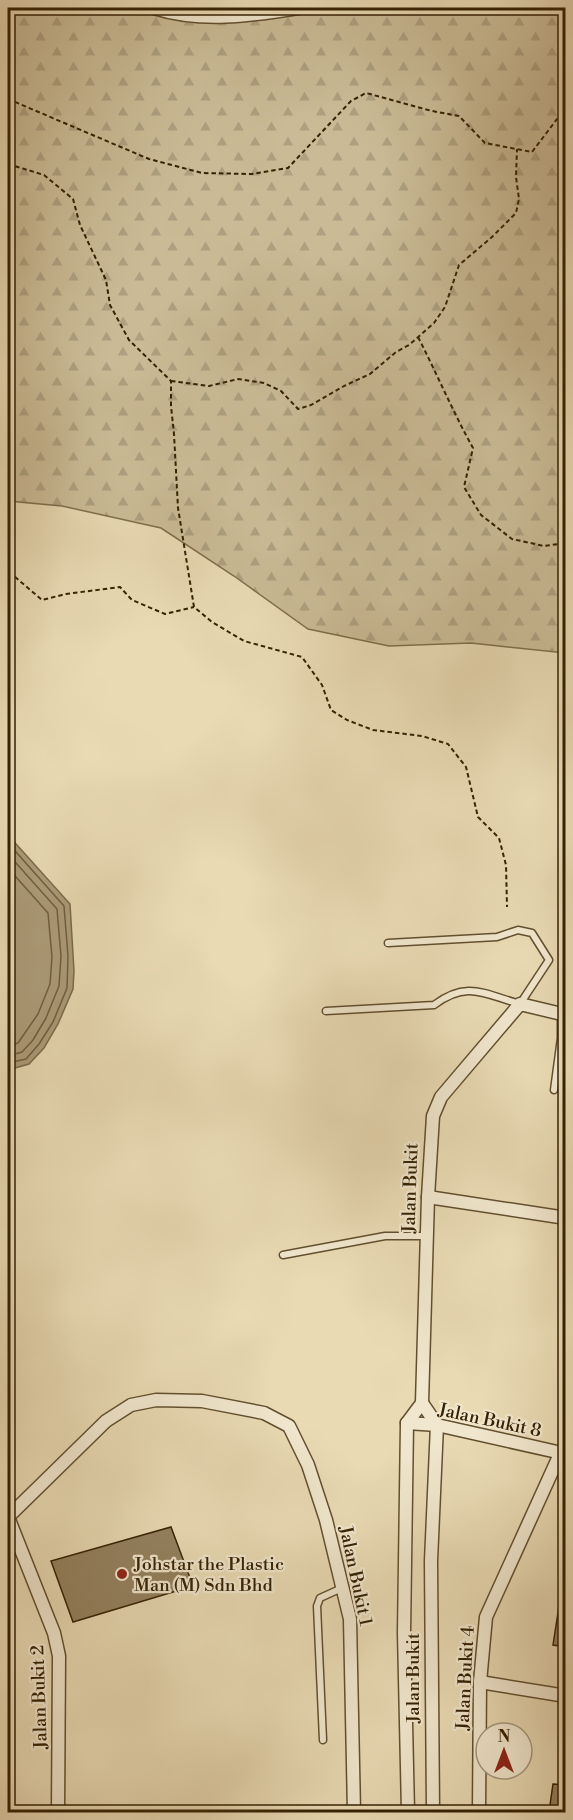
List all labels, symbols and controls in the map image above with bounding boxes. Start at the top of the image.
street label: Jalan Bukit [397,1142,424,1234]
street label: Jalan Bukit 8 [435,1398,544,1443]
street label: Jalan Bukit 1 [334,1523,377,1628]
place label: Johstar the Plastic Man (M) Sdn Bhd [133,1553,284,1597]
marker: Johstar the Plastic Man (M) Sdn Bhd [115,1567,129,1581]
street label: Jalan Bukit 4 [451,1625,480,1732]
street label: Jalan Bukit [402,1632,425,1724]
street label: Jalan Bukit 2 [26,1645,53,1750]
north arrow [474,1721,534,1781]
text: N [498,1727,511,1747]

